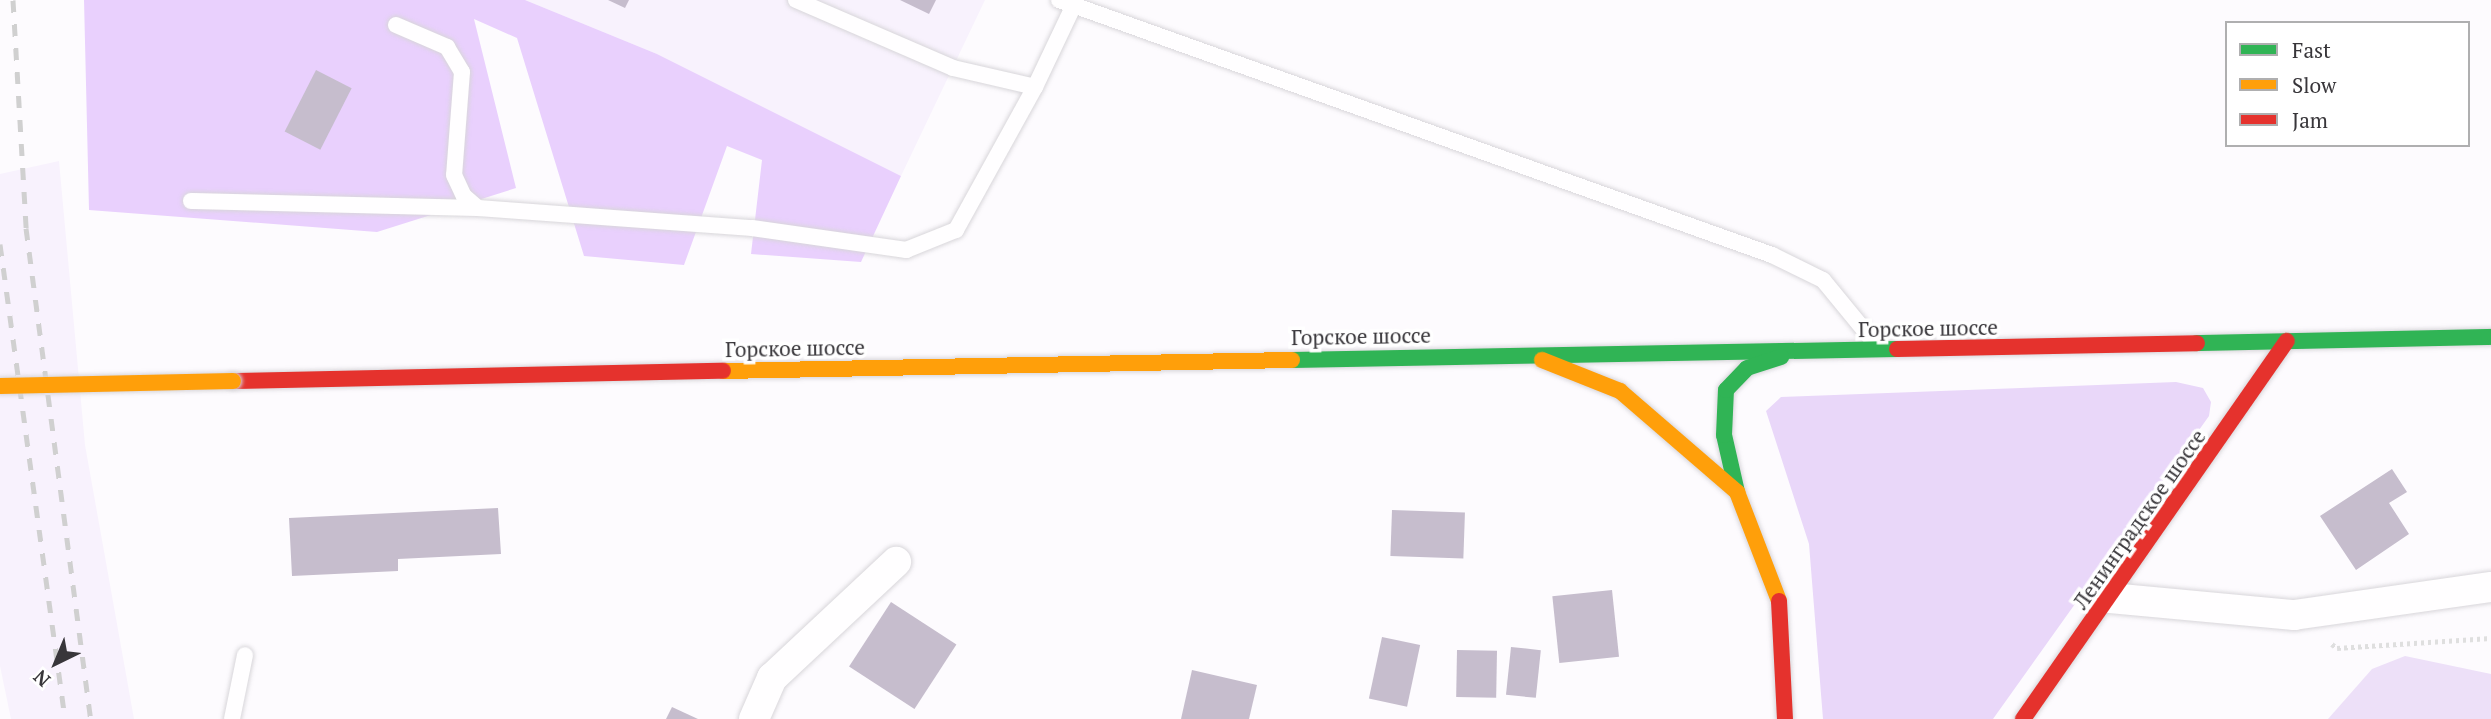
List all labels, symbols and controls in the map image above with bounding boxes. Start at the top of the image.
legend [2225,21,2470,147]
text: Fast [2292,36,2331,64]
text: Slow [2292,71,2336,99]
text: Jam [2292,106,2328,134]
street label: Горское шоссе [1858,314,1998,342]
street label: Горское шоссе [1291,322,1431,350]
street label: Горское шоссе [725,334,865,362]
street label: Ленинградское шоссе [2068,424,2210,614]
north arrow [21,628,91,698]
text: N [28,665,55,693]

